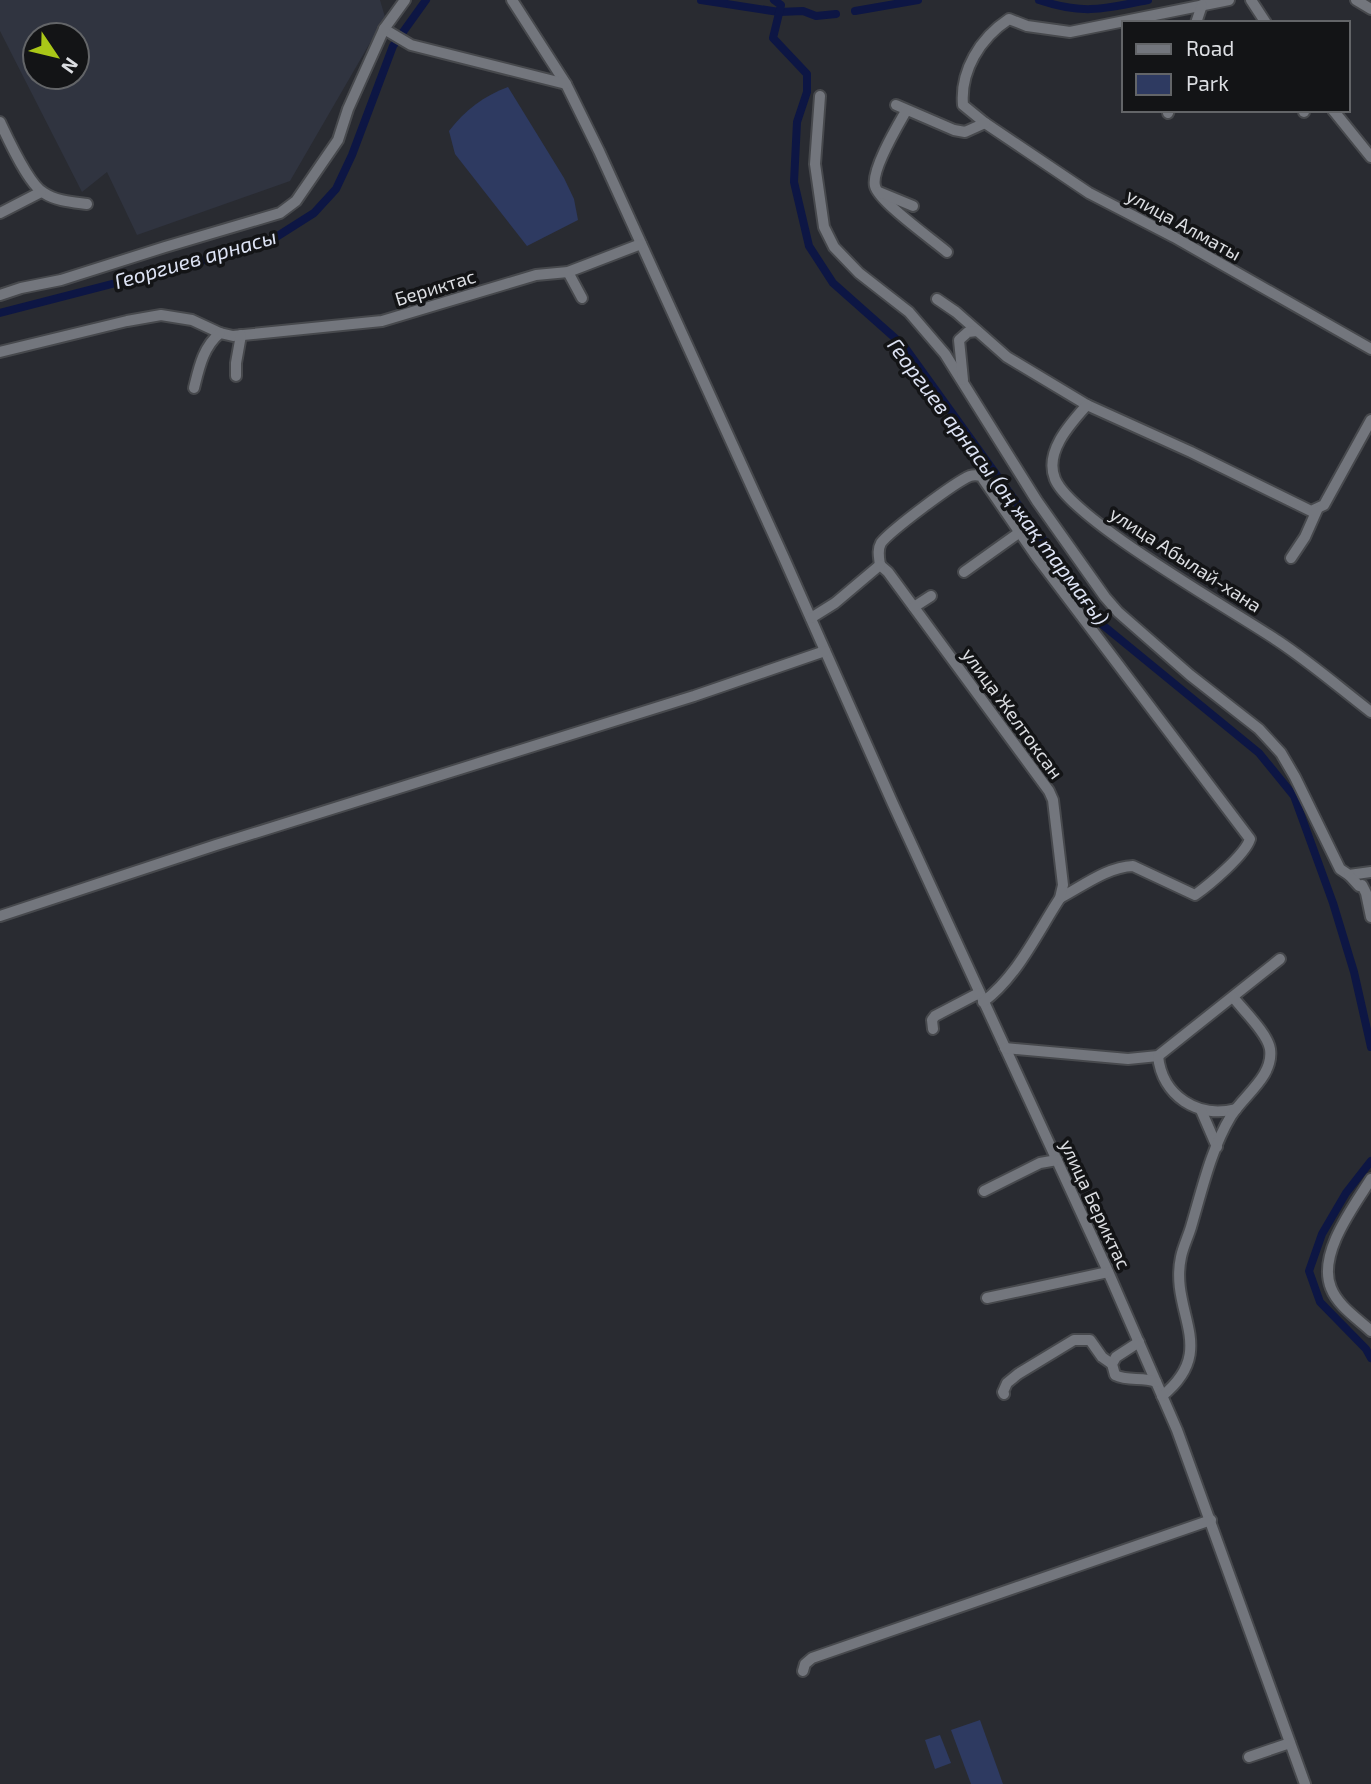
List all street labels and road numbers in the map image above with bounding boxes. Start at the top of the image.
street label: улица Алматы [1122,183,1245,266]
street label: Бериктас [392,264,478,310]
street label: улица Абылай-хана [1105,501,1266,618]
street label: улица Желтоксан [957,643,1068,784]
street label: улица Бериктас [1055,1135,1136,1273]

